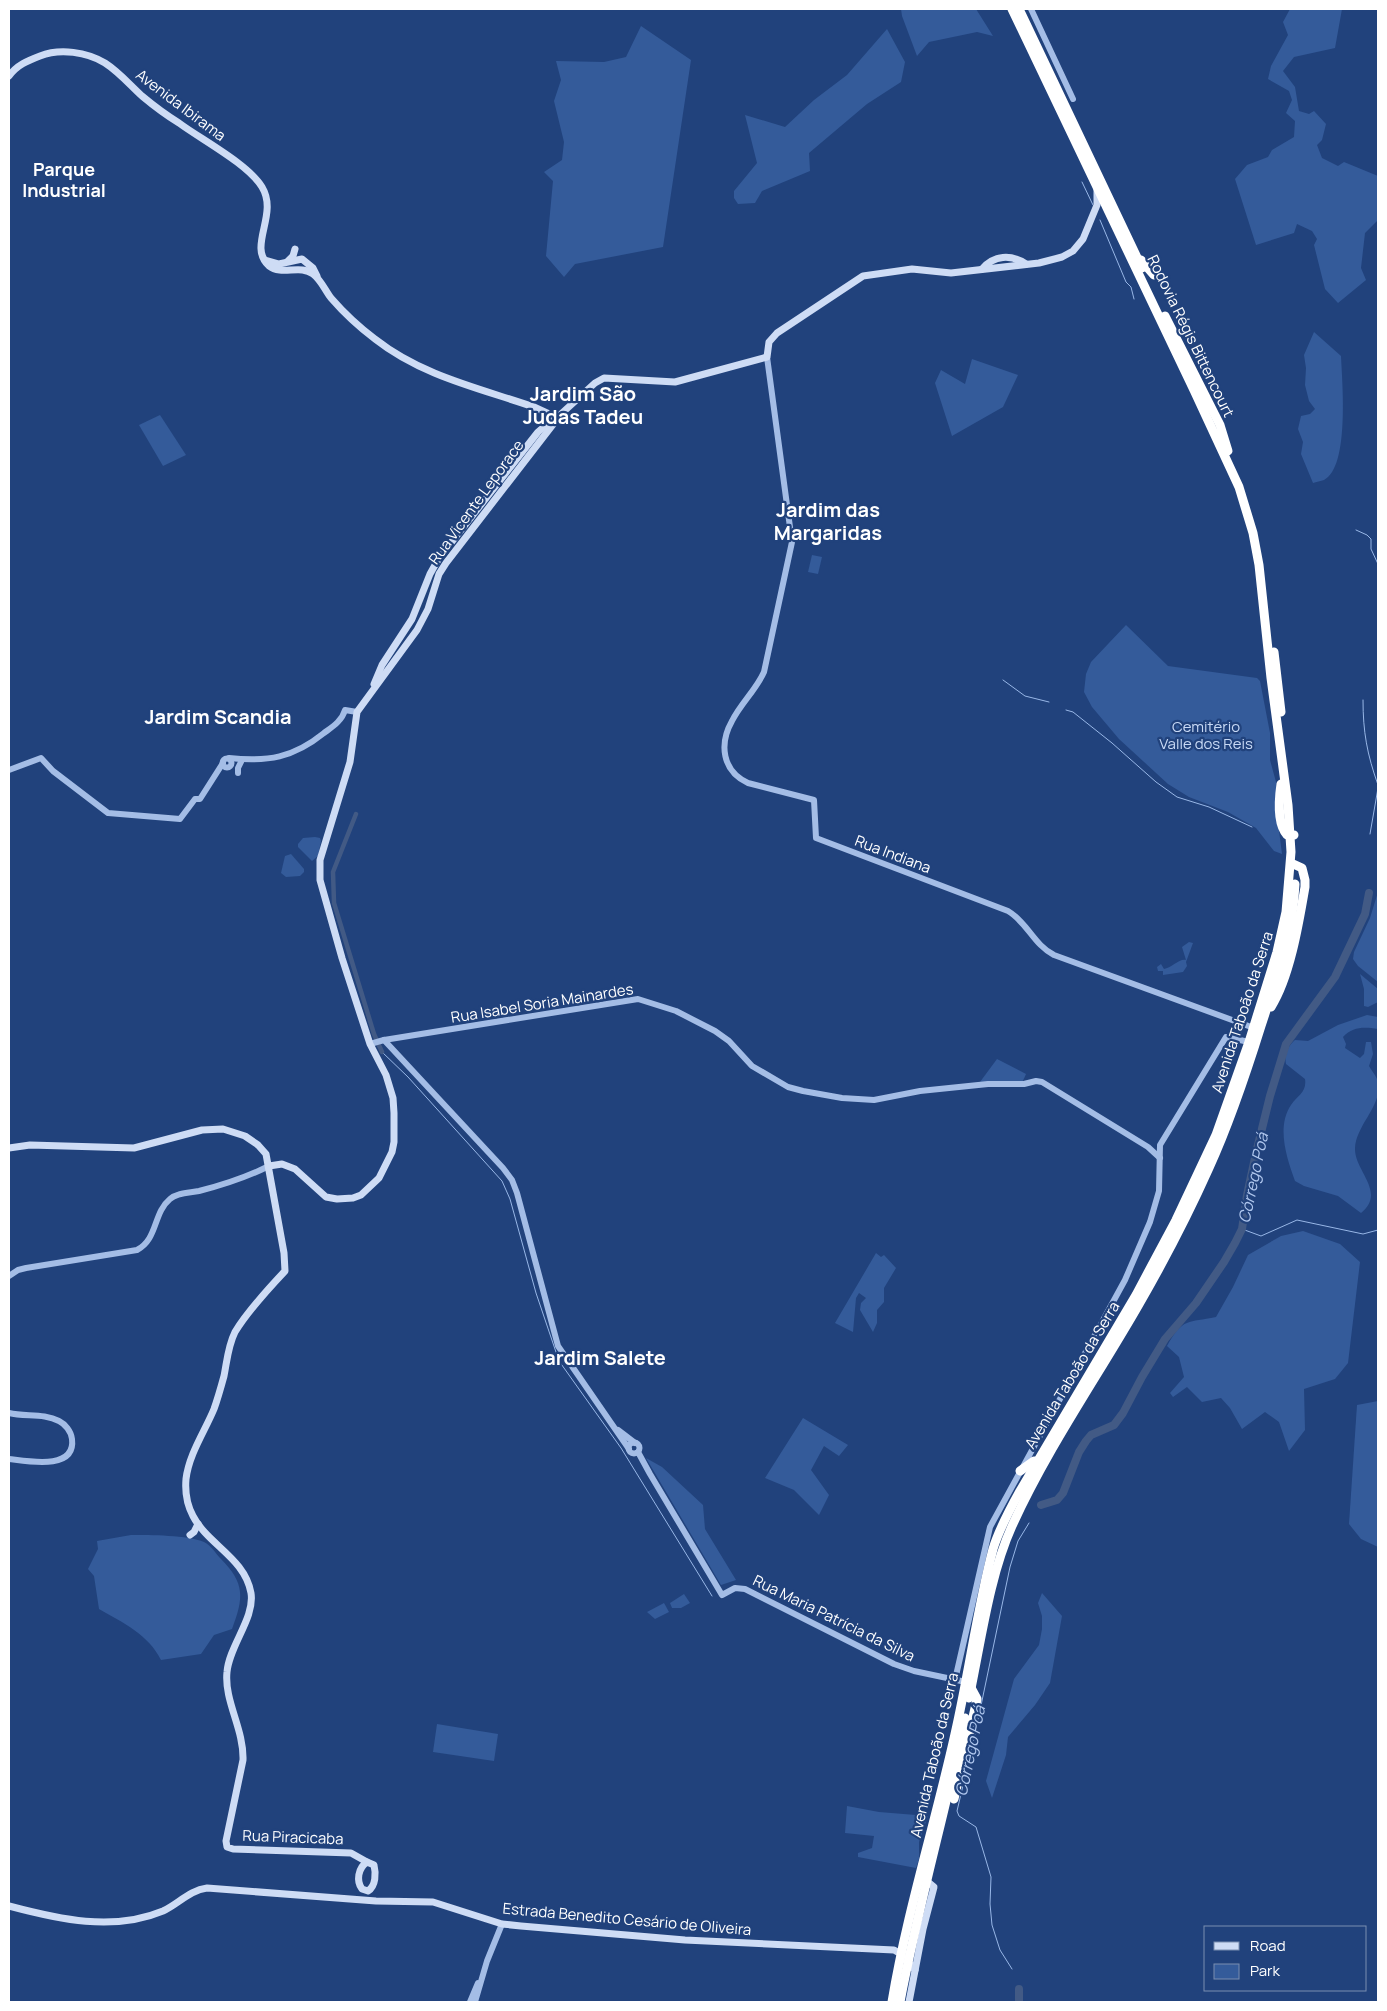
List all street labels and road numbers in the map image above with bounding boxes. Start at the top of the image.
street label: Avenida Ibirama [132,64,230,146]
street label: Rodovia Régis Bittencourt [1142,251,1240,421]
street label: Rua Vicente Leporace [424,435,528,569]
street label: Rua Indiana [852,830,934,878]
street label: Avenida Taboão da Serra [1206,929,1278,1095]
street label: Rua Isabel Soria Mainardes [449,978,635,1028]
street label: Avenida Taboão da Serra [1020,1297,1124,1453]
street label: Rua Maria Patrícia da Silva [750,1570,918,1666]
street label: Avenida Taboão da Serra [905,1670,963,1840]
street label: Rua Piracicaba [242,1825,344,1849]
street label: Estrada Benedito Cesário de Oliveira [502,1898,752,1940]

